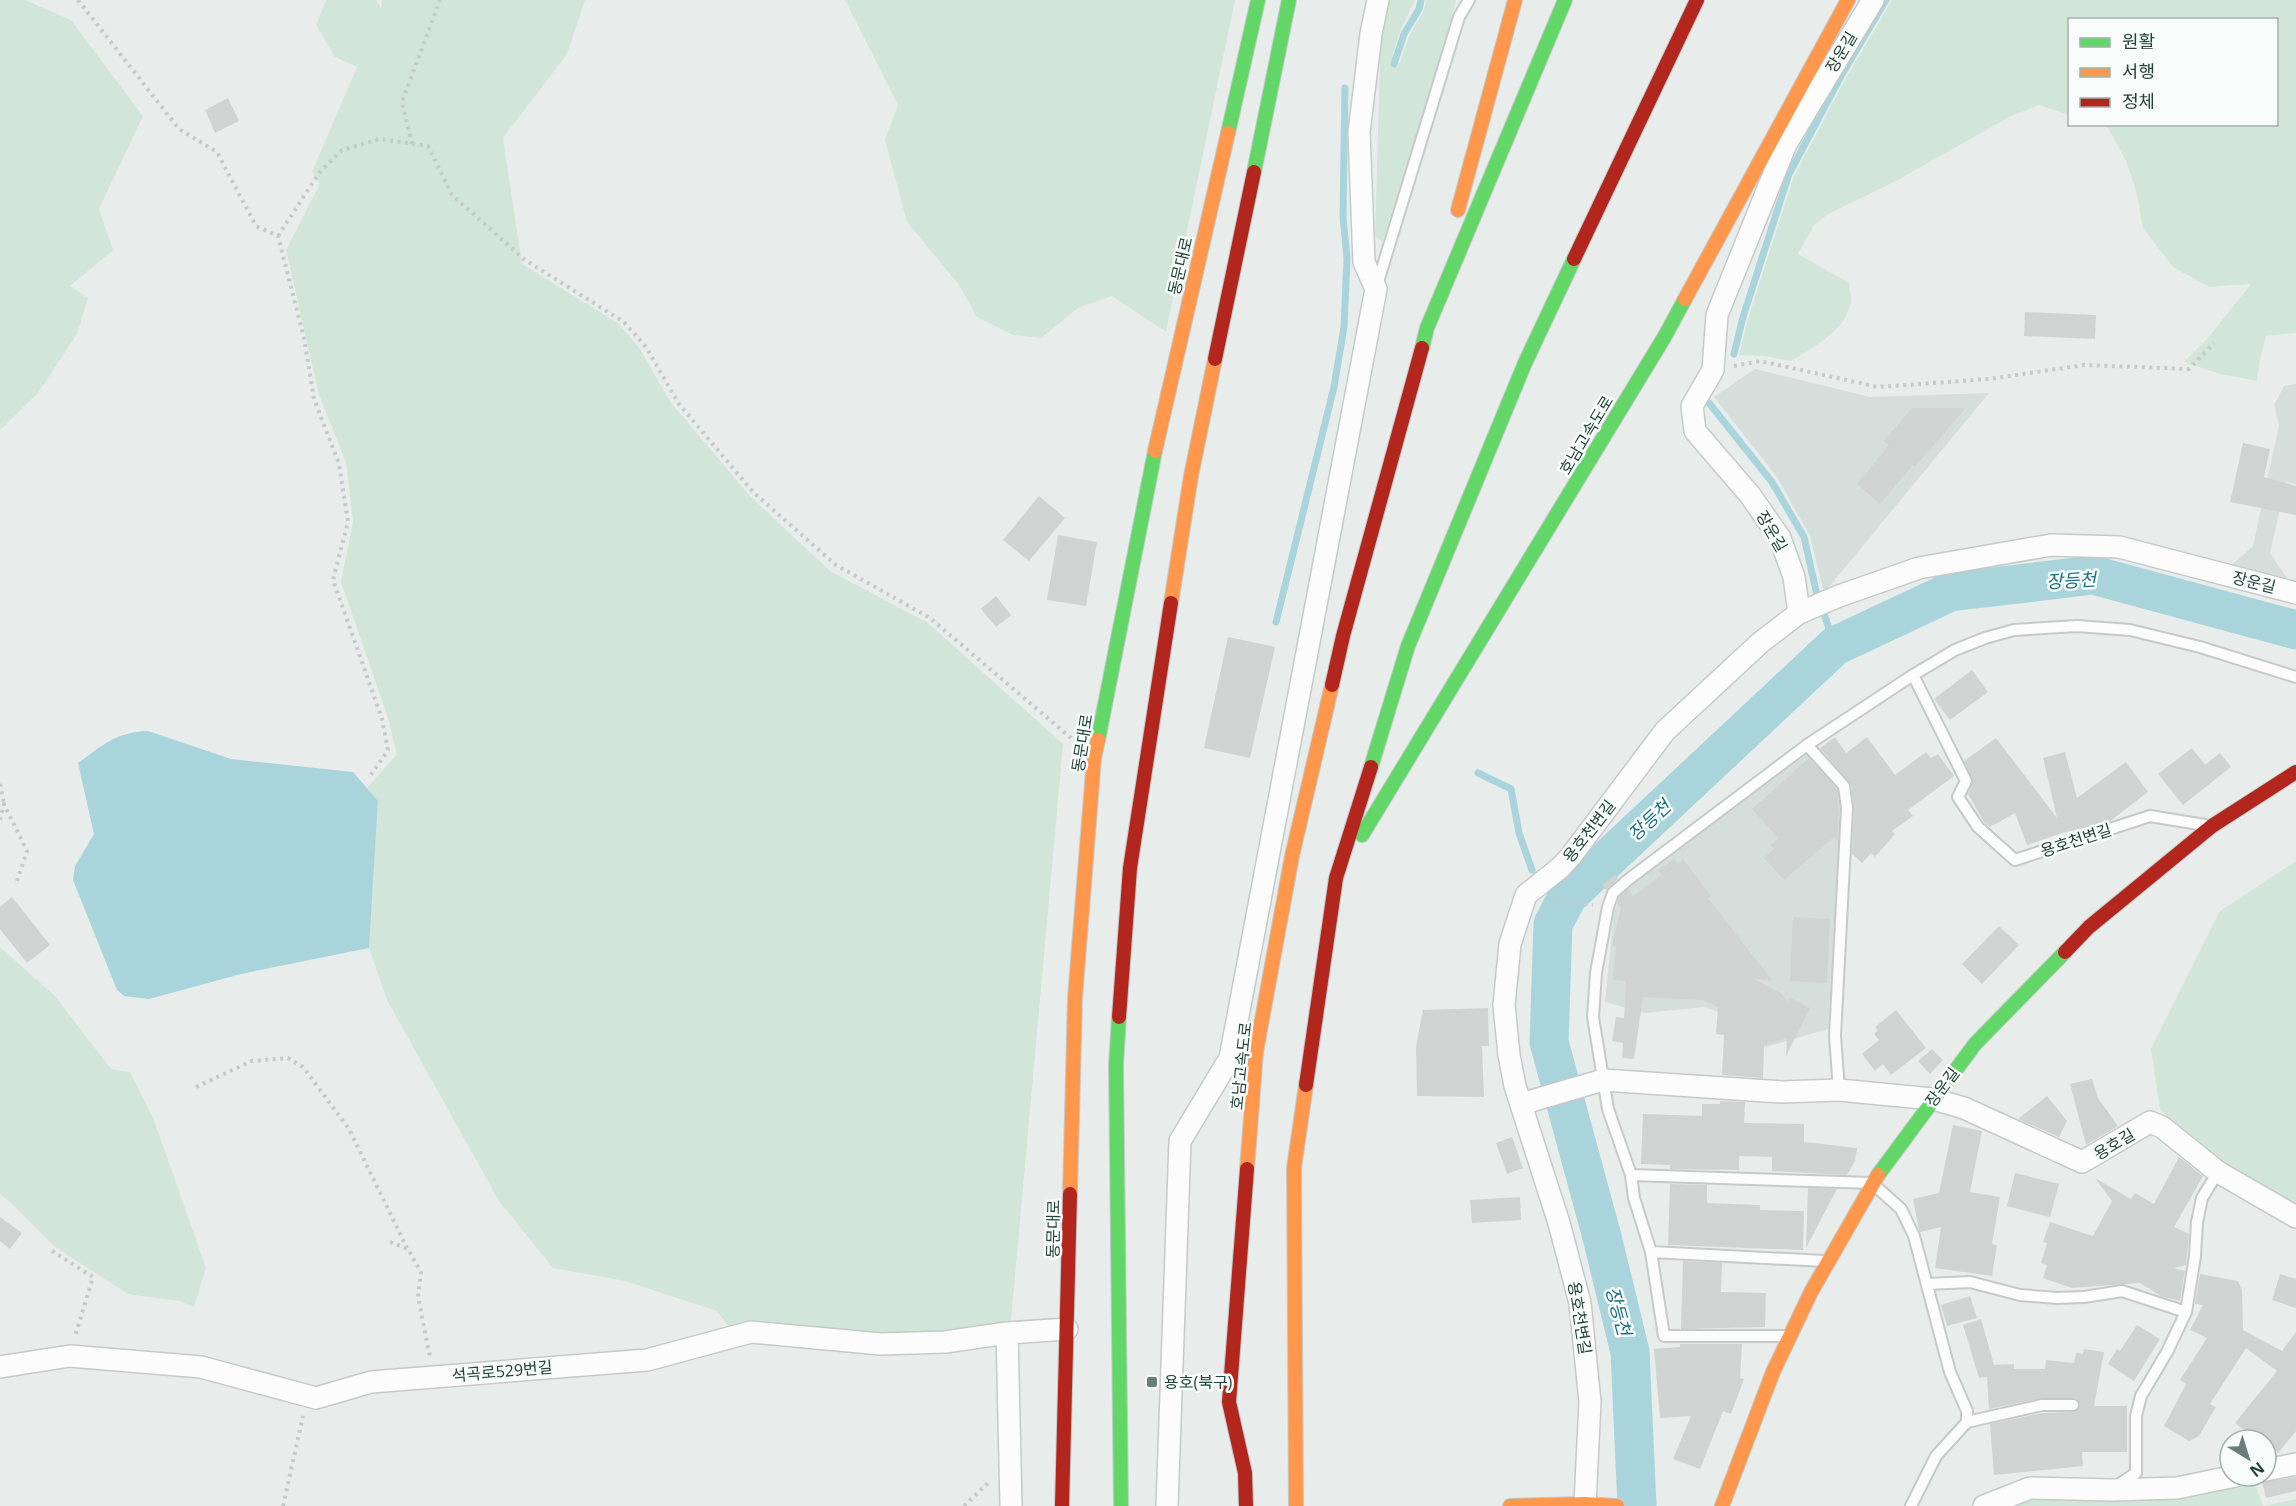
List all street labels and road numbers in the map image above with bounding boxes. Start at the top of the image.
street label: 장운길 [1820,27,1862,77]
street label: 동문대로 [1163,235,1197,297]
street label: 호남고속도로 [1554,391,1618,479]
street label: 장운길 [1751,506,1793,556]
street label: 장운길 [2230,566,2278,598]
street label: 동문대로 [1067,712,1098,774]
street label: 용호천변길 [1558,795,1620,867]
street label: 용호천변길 [2038,818,2114,862]
street label: 호남고속도로 [1225,1021,1257,1111]
street label: 장운길 [1920,1063,1964,1111]
street label: 용호길 [2089,1123,2139,1165]
street label: 동문대로 [1041,1199,1065,1259]
street label: 용호천변길 [1563,1280,1597,1356]
street label: 석곡로529번길 [451,1356,553,1386]

